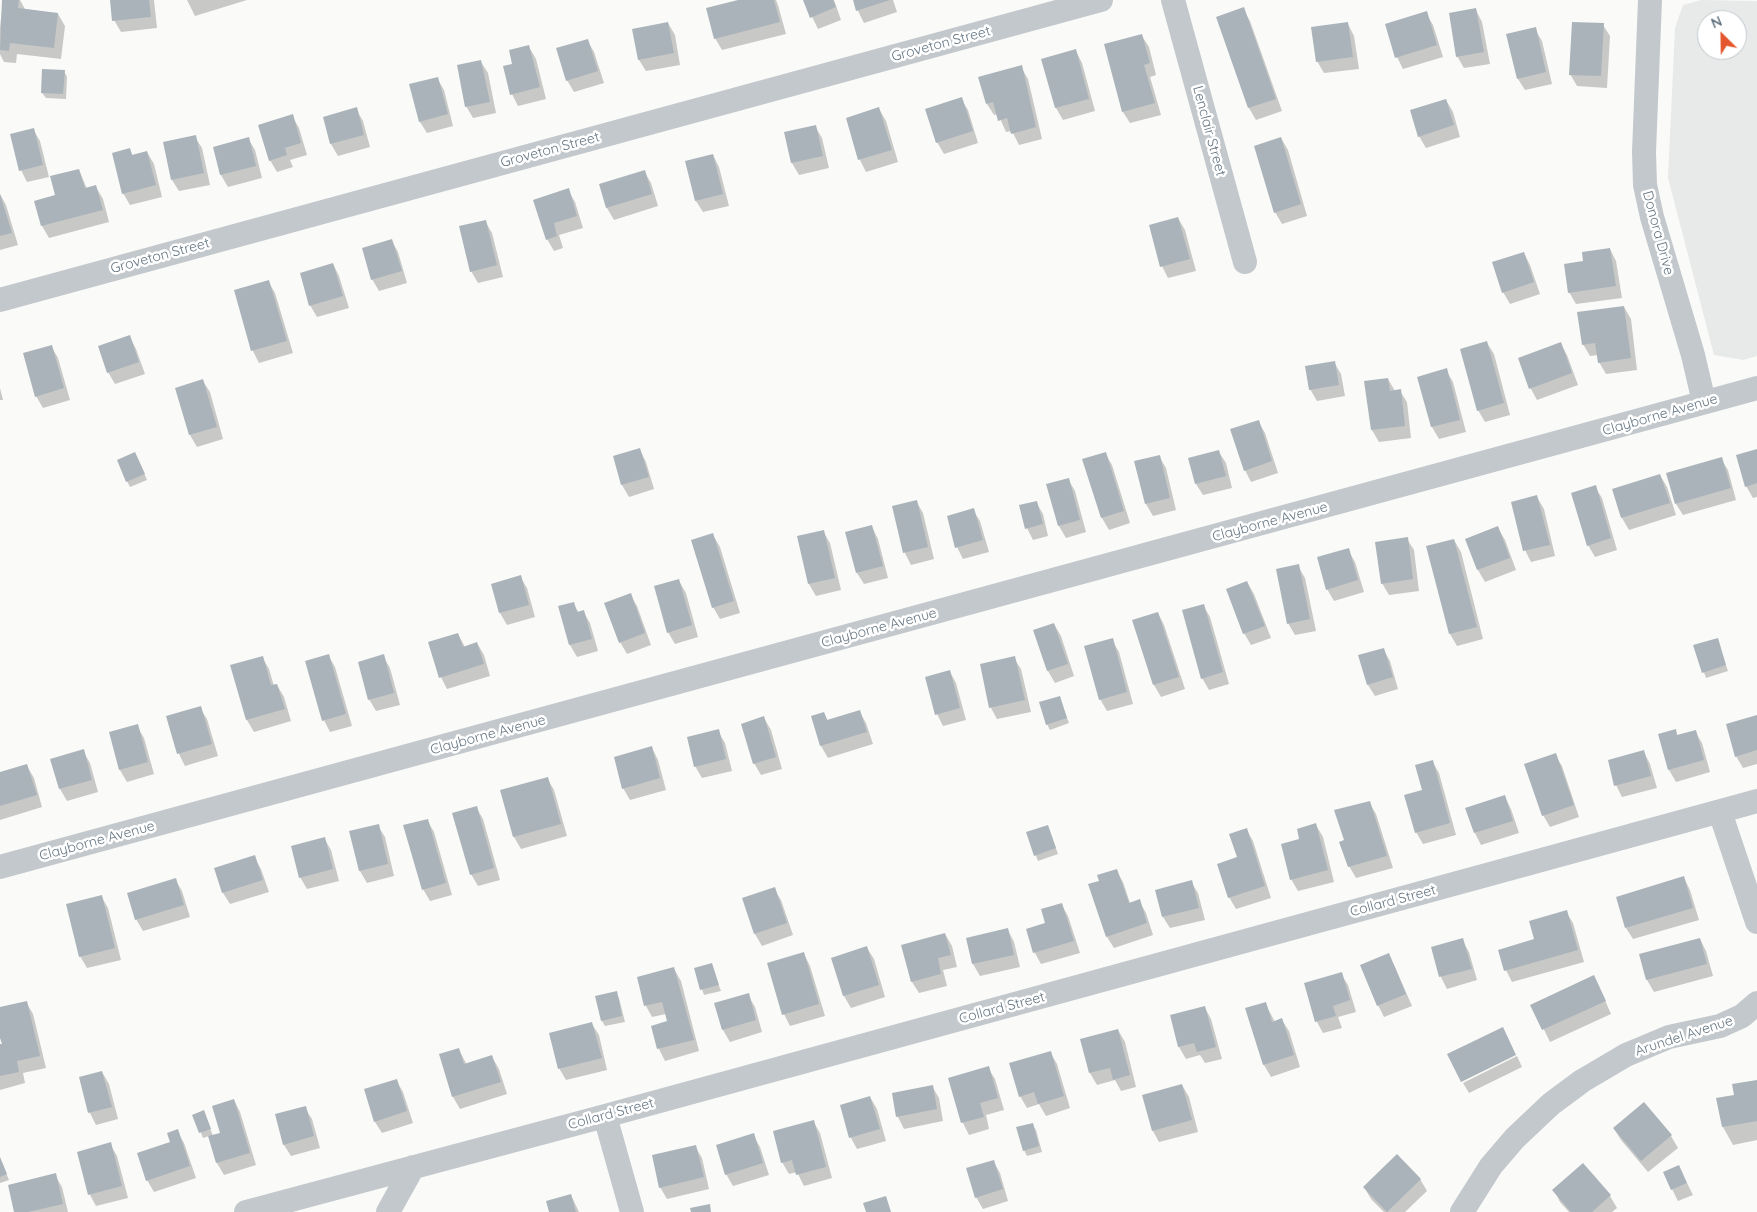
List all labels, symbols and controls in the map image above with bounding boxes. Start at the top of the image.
north arrow [1697,10,1747,60]
text: N [1708,12,1725,32]
street label: Groveton Street [890,23,992,65]
street label: Lenclair Street [1189,84,1229,178]
street label: Groveton Street [499,129,601,171]
street label: Donora Drive [1639,189,1677,277]
street label: Groveton Street [109,235,211,277]
street label: Clayborne Avenue [1601,391,1719,439]
street label: Clayborne Avenue [1210,499,1330,545]
street label: Clayborne Avenue [819,605,939,651]
street label: Clayborne Avenue [428,712,548,758]
street label: Clayborne Avenue [37,818,157,864]
street label: Collard Street [1348,881,1438,921]
street label: Collard Street [957,988,1047,1028]
street label: Arundel Avenue [1633,1012,1735,1060]
street label: Collard Street [566,1094,656,1134]

